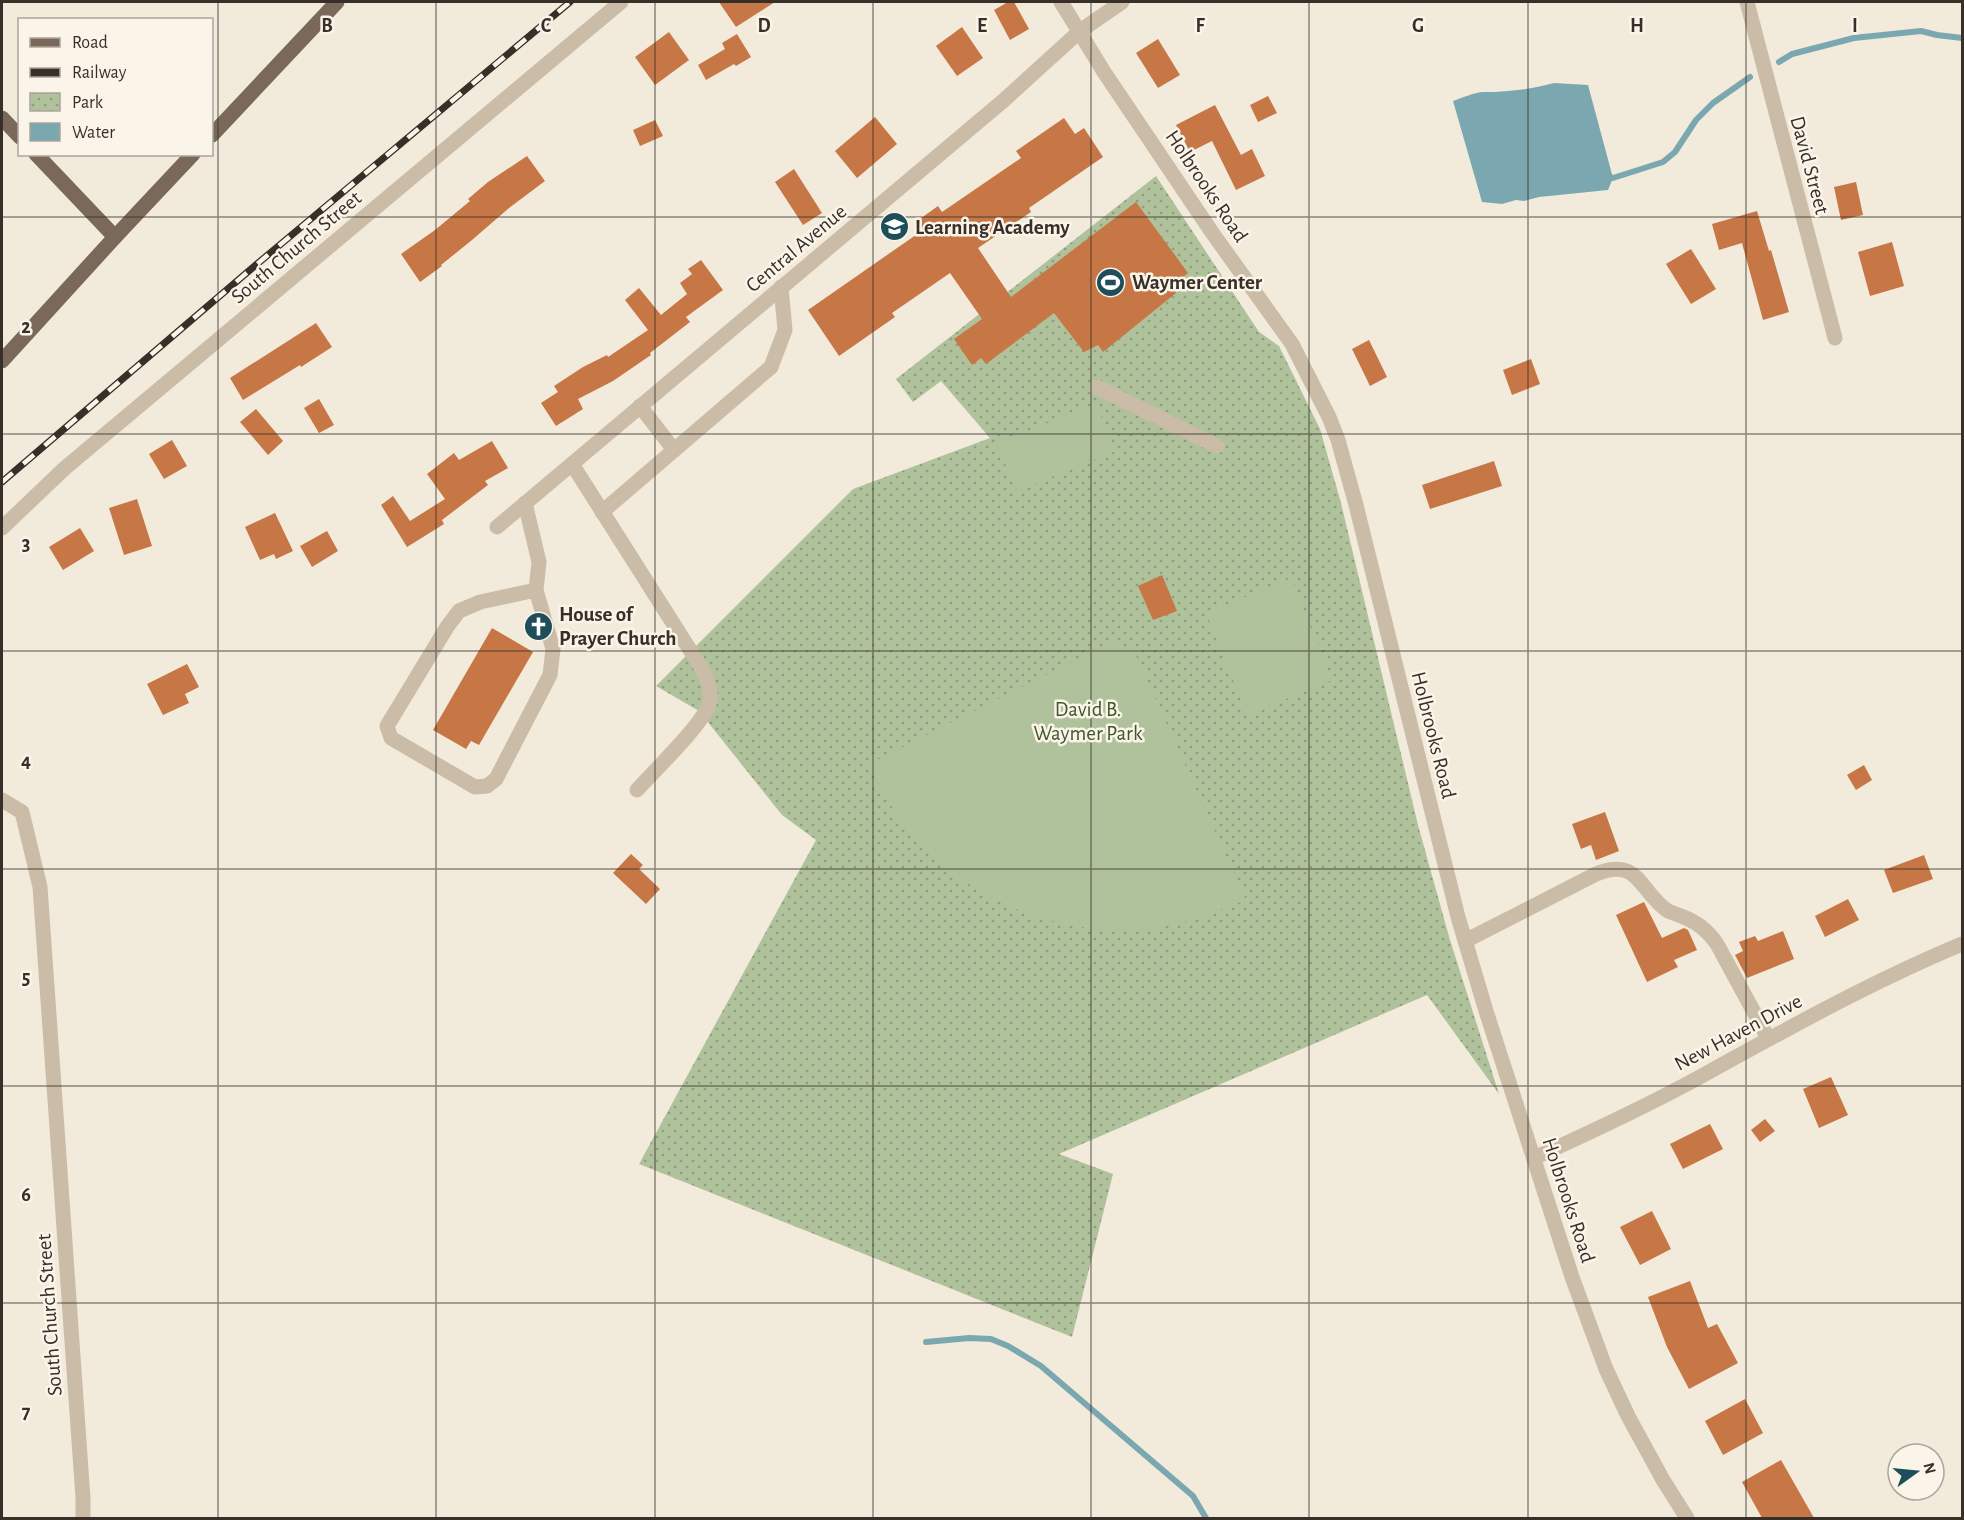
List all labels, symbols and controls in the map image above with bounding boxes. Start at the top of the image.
text: B [321,16,333,36]
text: C [541,16,552,36]
text: D [757,16,771,36]
text: E [977,16,987,36]
text: F [1195,16,1205,36]
text: G [1412,16,1424,36]
text: H [1630,16,1644,36]
text: I [1852,16,1858,36]
legend [18,18,213,156]
text: Road [72,34,108,52]
text: Railway [72,64,127,82]
text: Park [72,94,104,112]
street label: David Street [1786,114,1833,217]
text: Water [72,124,115,142]
street label: Holbrooks Road [1162,127,1252,246]
street label: South Church Street [227,187,366,308]
street label: Central Avenue [742,201,851,296]
school or university icon: Learning Academy [878,211,910,243]
place label: Learning Academy [915,217,1070,238]
sports icon: Waymer Center [1095,266,1127,298]
place label: Waymer Center [1132,272,1263,293]
text: 2 [21,317,31,337]
text: 3 [22,534,30,554]
place label: House of Prayer Church [559,604,677,649]
church icon: House of Prayer Church [522,610,554,642]
street label: Holbrooks Road [1408,670,1459,801]
park label: David B. Waymer Park [1034,699,1143,744]
text: 4 [21,751,31,771]
text: 5 [22,968,30,988]
street label: New Haven Drive [1671,990,1805,1075]
street label: Holbrooks Road [1538,1135,1599,1265]
text: 6 [21,1185,31,1205]
street label: South Church Street [33,1233,66,1397]
text: 7 [22,1402,31,1422]
north arrow [1886,1442,1946,1502]
text: N [1920,1461,1939,1476]

